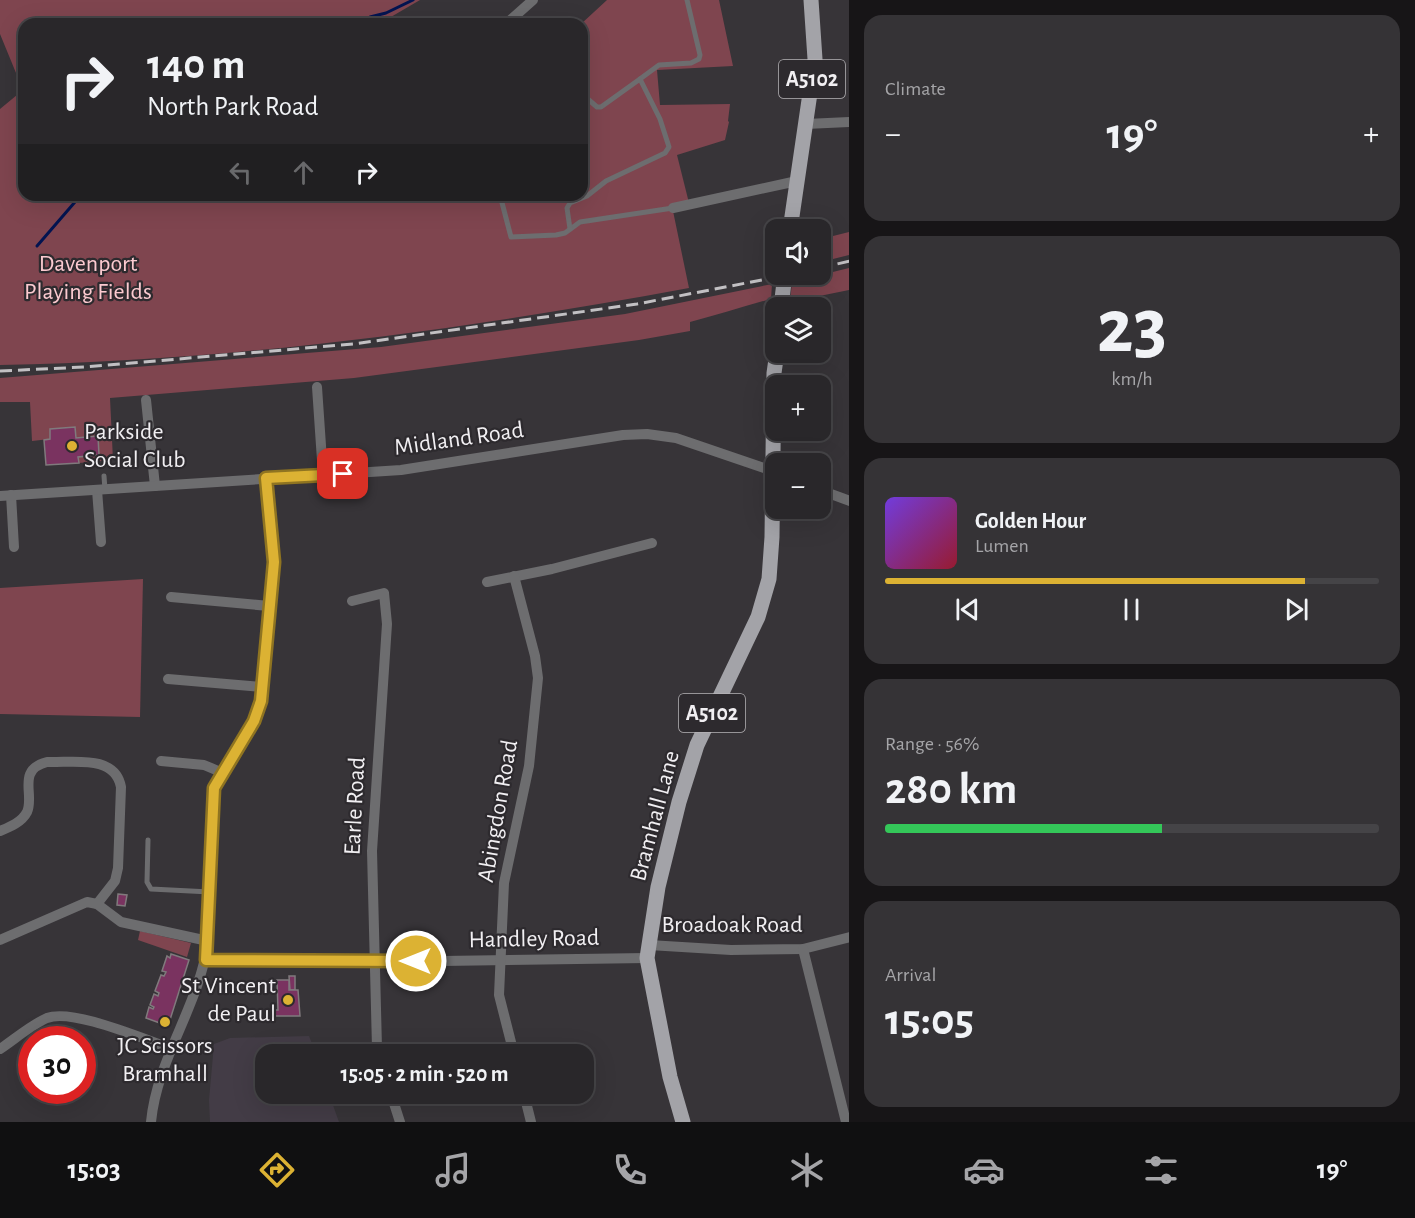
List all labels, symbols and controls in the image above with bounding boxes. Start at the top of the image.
icon: right [48,42,126,120]
text: 140 m [147,44,245,86]
road number: A5102 [779,60,845,98]
text: Climate [885,79,946,99]
text: North Park Road [147,93,318,120]
text: 19° [1106,112,1158,157]
text: − [885,118,901,151]
text: + [1363,118,1379,151]
icon: left [224,156,257,189]
icon: ahead [287,156,320,189]
icon: right [350,156,383,189]
map controls [765,219,831,519]
button: sound [765,219,831,285]
park label: Davenport Playing Fields [24,252,152,304]
text: 23 [1097,289,1167,367]
button: layers [765,297,831,363]
text: km/h [1111,369,1153,389]
button: + [765,375,831,441]
street label: Midland Road [393,418,525,460]
place label: Parkside Social Club [84,420,186,472]
marker: Parkside Social Club [65,439,79,453]
pin [317,448,368,499]
button: − [765,453,831,519]
icon: arrive [326,457,359,490]
text: Golden Hour [975,510,1086,532]
text: Lumen [975,536,1029,556]
icon: previous [951,593,984,626]
icon: pause [1115,593,1148,626]
icon: next [1280,593,1313,626]
road number: A5102 [679,694,745,732]
text: Range · 56% [885,734,979,754]
street label: Abingdon Road [474,738,522,884]
street label: Bramhall Lane [626,748,684,884]
street label: Earle Road [340,756,370,856]
text: 280 km [885,767,1017,812]
street label: Broadoak Road [661,913,803,937]
street label: Handley Road [469,926,599,952]
position arrow [384,929,448,993]
text: Arrival [885,965,936,985]
place label: St Vincent de Paul [181,974,276,1026]
marker: St Vincent de Paul [281,993,295,1007]
text: 15:05 [885,998,974,1043]
marker: JC Scissors Bramhall [158,1015,172,1029]
speed limit sign: 30 [18,1026,96,1104]
place label: JC Scissors Bramhall [117,1034,213,1086]
text: 15:05 · 2 min · 520 m [340,1063,509,1085]
icon: directions [256,1149,298,1191]
icon: music [432,1149,474,1191]
icon: phone [609,1149,651,1191]
icon: climate [786,1149,828,1191]
icon: car [963,1149,1005,1191]
icon: filters [1140,1149,1182,1191]
text: 15:03 [67,1156,121,1183]
text: 19° [1317,1156,1348,1183]

